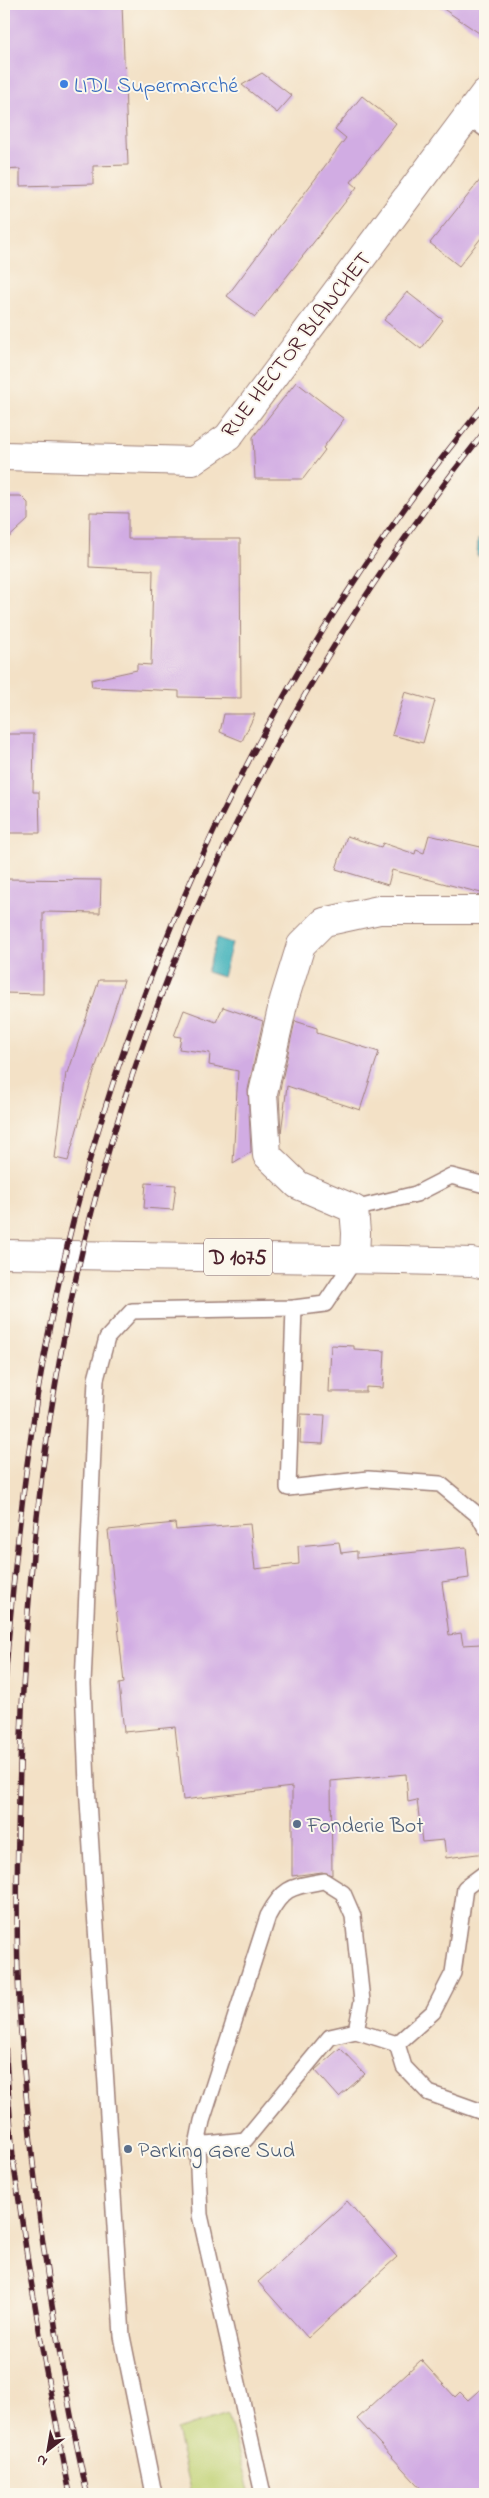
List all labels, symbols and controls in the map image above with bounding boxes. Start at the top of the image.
place label: LIDL Supermarché [74,71,238,103]
marker: LIDL Supermarché [58,78,70,90]
street label: RUE HECTOR BLANCHET [214,246,381,446]
road number: D 1075 [204,1238,272,1276]
place label: Fonderie Bot [306,1811,424,1843]
marker: Fonderie Bot [291,1818,303,1830]
place label: Parking Gare Sud [138,2136,295,2169]
marker: Parking Gare Sud [122,2143,134,2155]
north arrow [22,2426,72,2476]
text: N [33,2448,52,2471]

